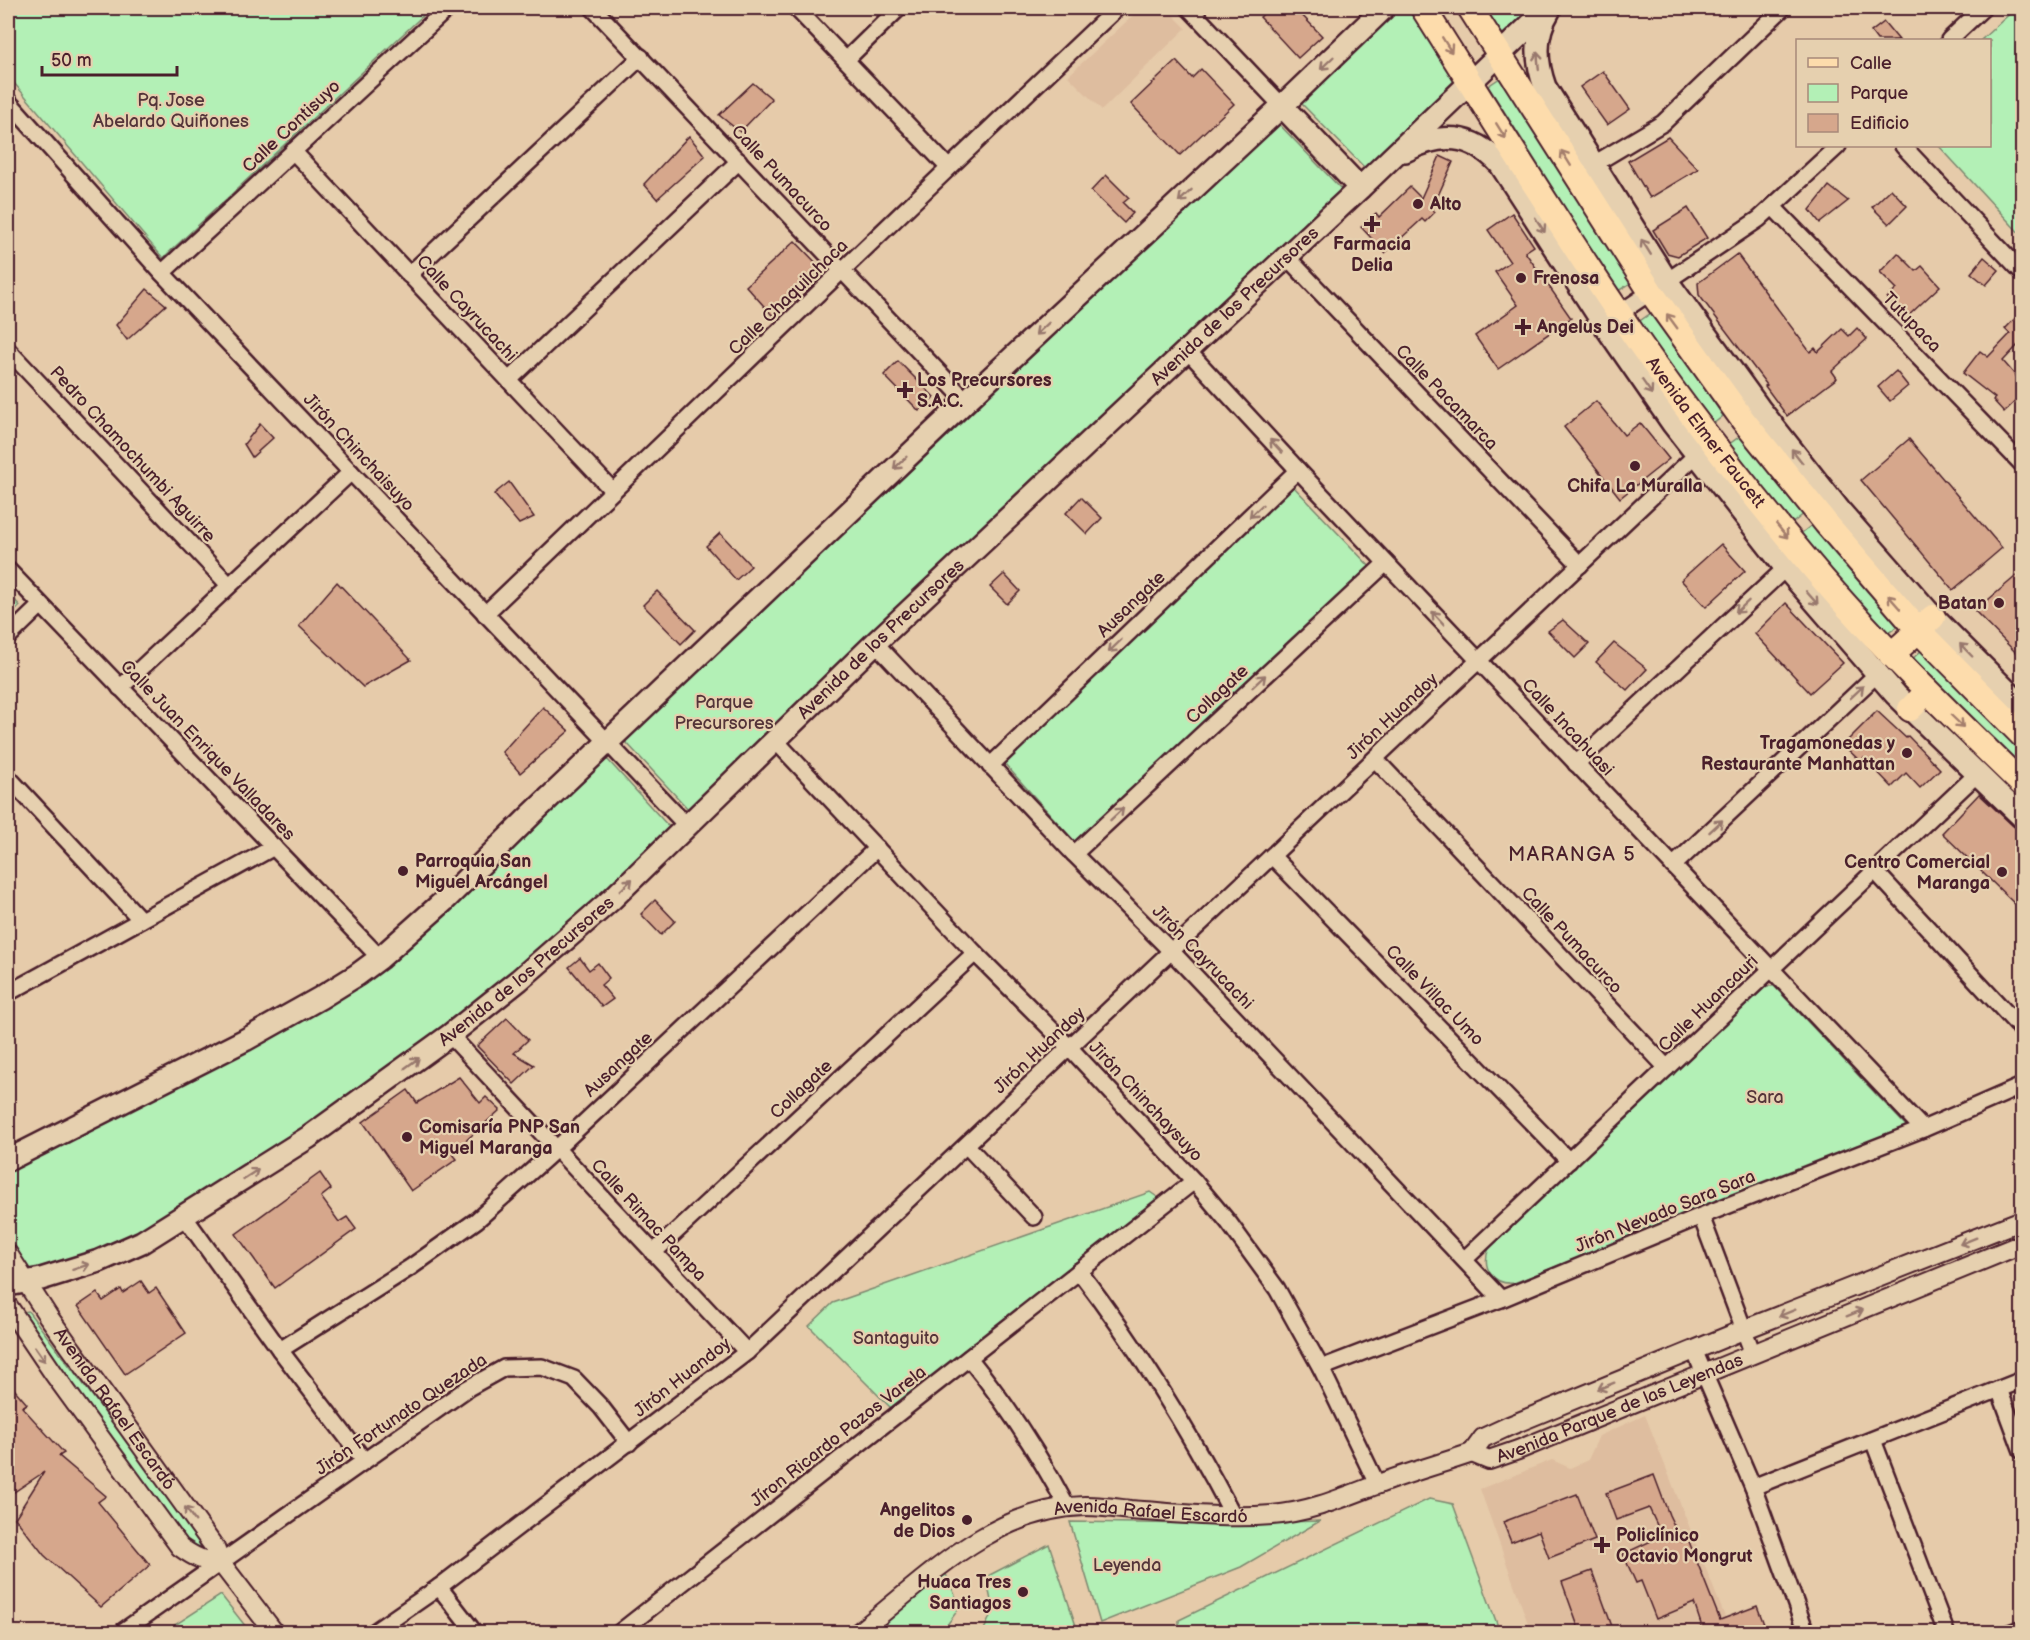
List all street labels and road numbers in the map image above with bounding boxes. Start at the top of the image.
street label: Calle Contisuyo [238,76,345,177]
street label: Calle Pumacurco [727,121,837,236]
street label: Avenida de los Precursores [1146,222,1323,390]
street label: Calle Chaquilchaca [724,235,852,360]
street label: Calle Cayrucachi [412,251,521,366]
street label: Tutupaca [1878,288,1945,357]
street label: Calle Pacamarca [1391,340,1502,454]
street label: Avenida Elmer Faucett [1641,353,1770,512]
street label: Pedro Chamochumbi Aguirre [45,362,220,547]
street label: Jirón Chinchaisuyo [299,389,419,516]
street label: Avenida de los Precursores [793,555,969,724]
street label: Ausangate [1093,567,1170,642]
street label: Calle Juan Enrique Valladares [116,656,299,845]
street label: Collagate [1182,660,1253,728]
street label: Jirón Huandoy [1342,668,1443,764]
street label: Calle Incahuasi [1517,674,1618,780]
street label: Calle Pumacurco [1517,883,1627,998]
street label: Avenida de los Precursores [435,892,619,1051]
street label: Jirón Cayrucachi [1148,901,1258,1014]
street label: Calle Villac Umo [1381,941,1488,1050]
street label: Calle Huancauri [1654,950,1763,1056]
street label: Jirón Huandoy [989,1002,1090,1098]
street label: Ausangate [580,1027,657,1101]
street label: Jirón Chinchaysuyo [1084,1037,1207,1166]
street label: Collagate [766,1055,837,1123]
street label: Calle Rimac Pampa [587,1155,711,1286]
street label: Jirón Nevado Sara Sara [1572,1166,1758,1257]
street label: Avenida Rafael Escardó [49,1324,180,1494]
street label: Jirón Huandoy [630,1332,736,1422]
street label: Jirón Fortunato Quezada [312,1349,491,1480]
street label: Avenida Parque de las Leyendas [1494,1349,1746,1468]
street label: Jíron Ricardo Pazos Varela [746,1361,930,1512]
street label: Avenida Rafael Escardó [1052,1496,1248,1527]

